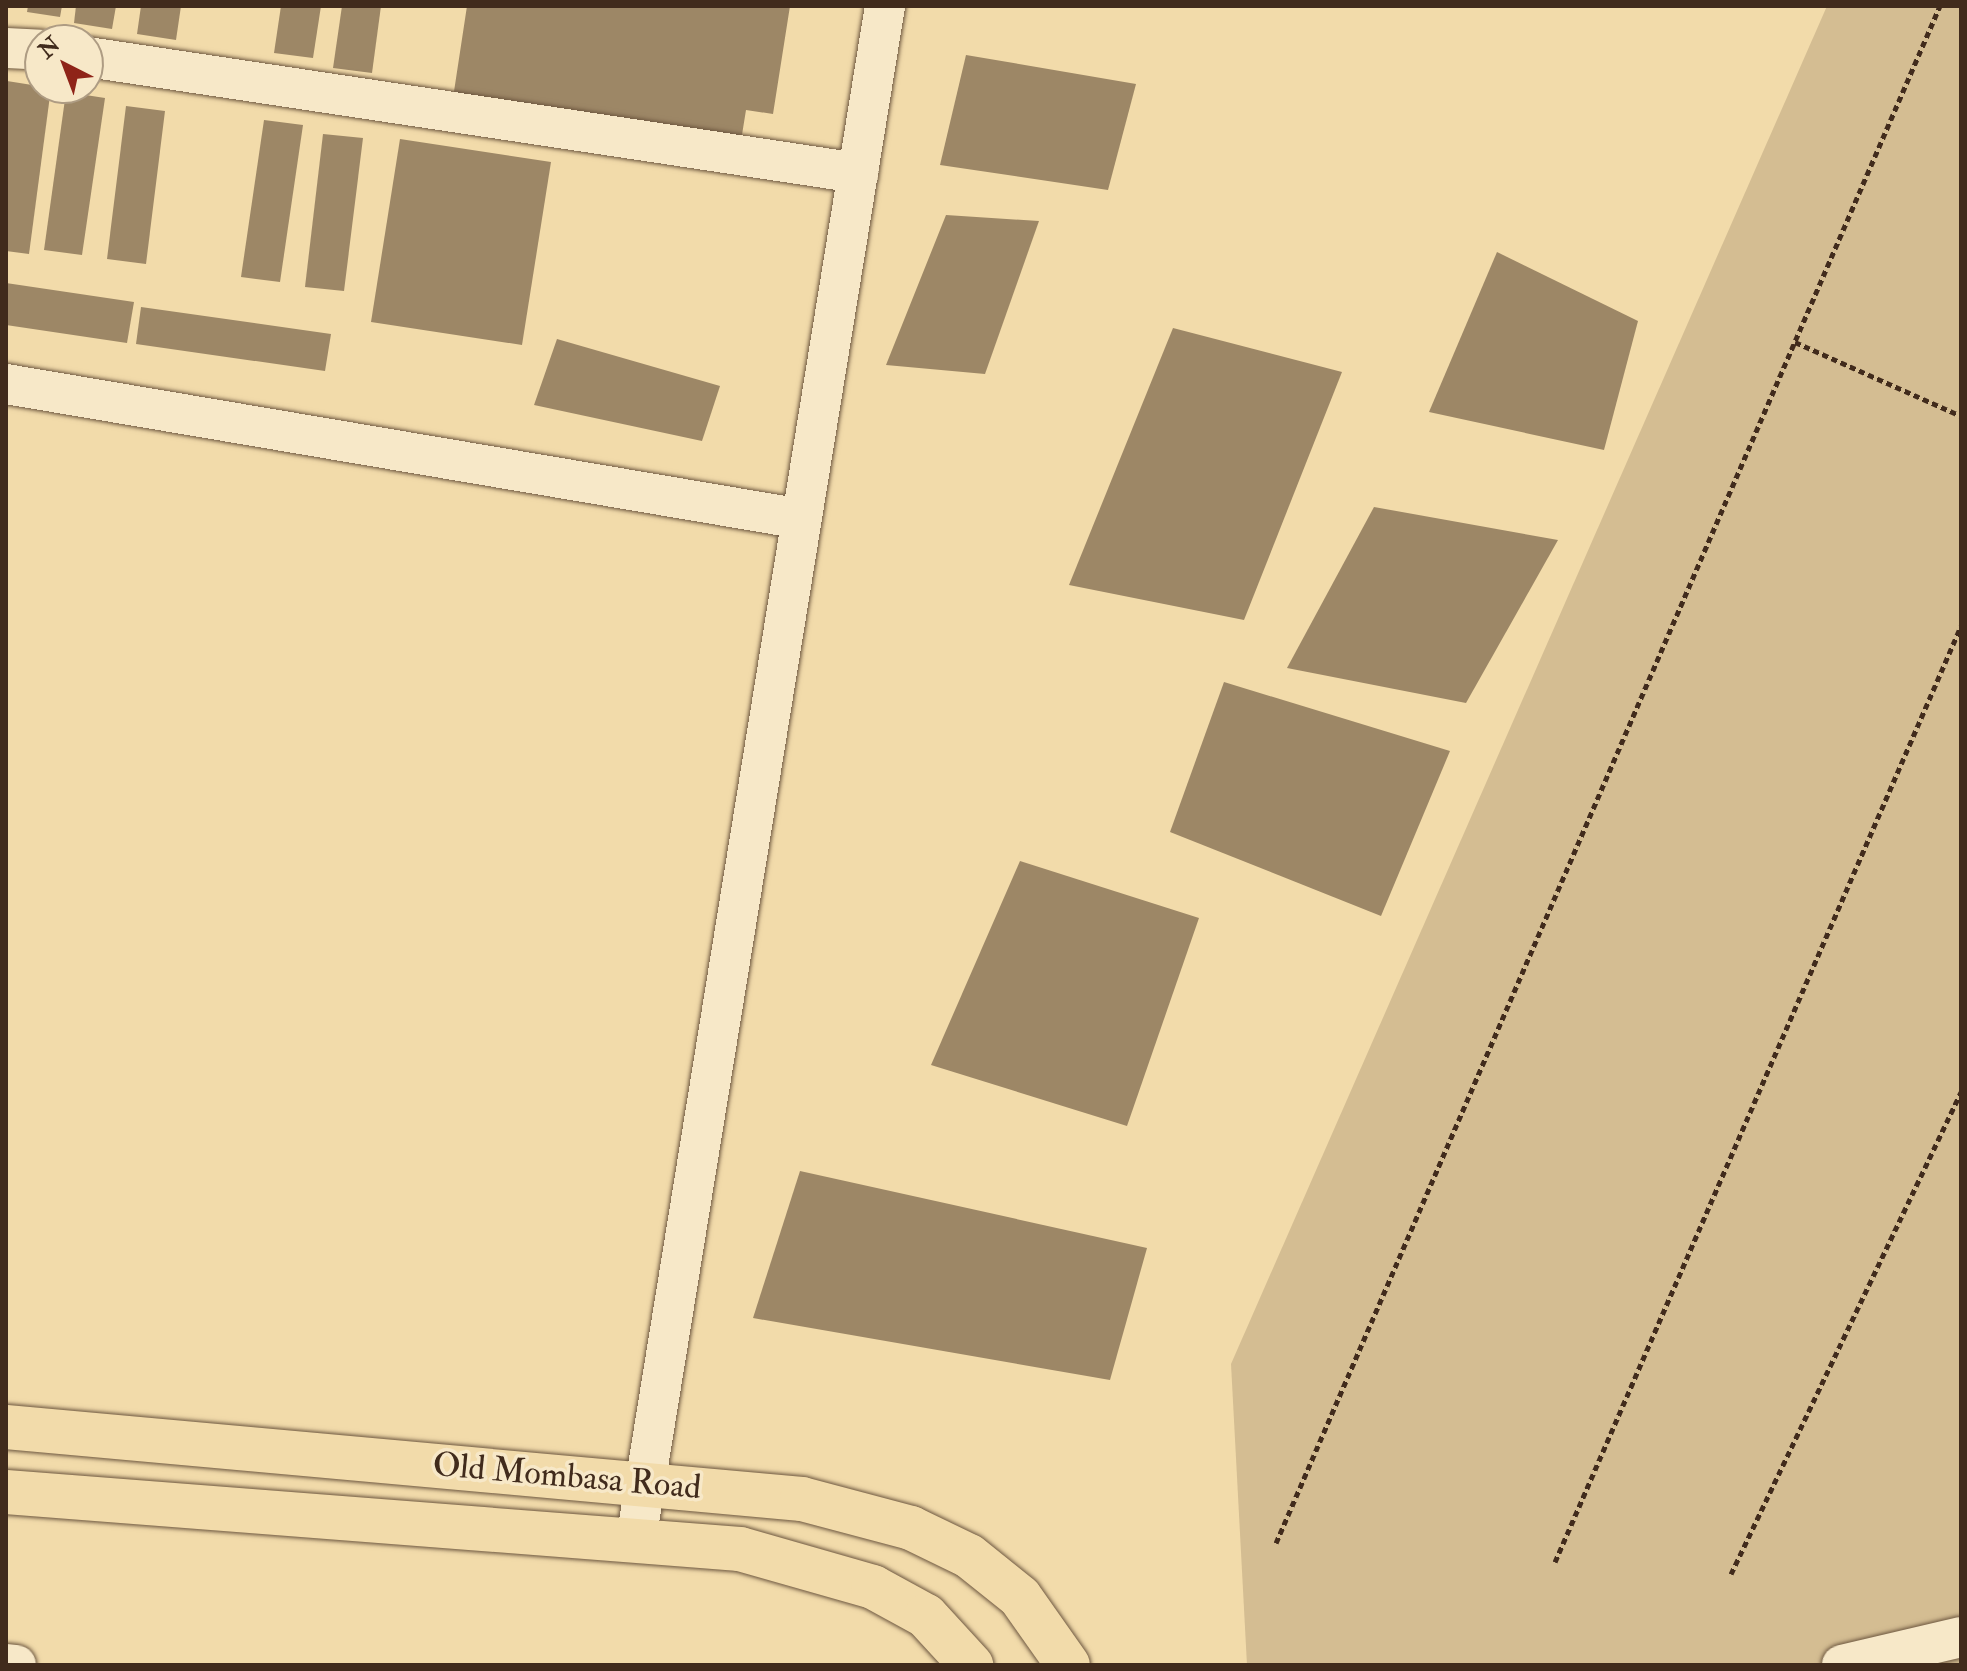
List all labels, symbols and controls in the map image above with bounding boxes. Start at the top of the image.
north arrow [24,24,104,104]
text: N [33,31,66,65]
street label: Old Mombasa Road [431,1444,703,1508]

